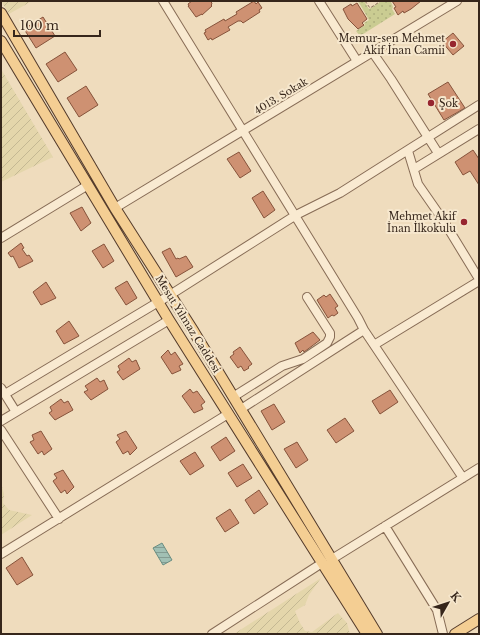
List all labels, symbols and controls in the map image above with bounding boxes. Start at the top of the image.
scale bar [14,12,100,38]
text: 100 m [20,18,59,33]
place label: Memur-sen Mehmet Akif İnan Camii [339,32,446,57]
marker: Memur-sen Mehmet Akif İnan Camii [448,39,458,49]
street label: 4013. Sokak [252,75,311,117]
place label: Şok [439,97,459,110]
marker: Şok [426,98,436,108]
place label: Mehmet Akif İnan İlkokulu [387,210,458,235]
marker: Mehmet Akif İnan İlkokulu [459,217,469,227]
street label: Mesut Yılmaz Caddesi [153,273,224,376]
north arrow [428,583,468,623]
text: K [447,589,465,605]

